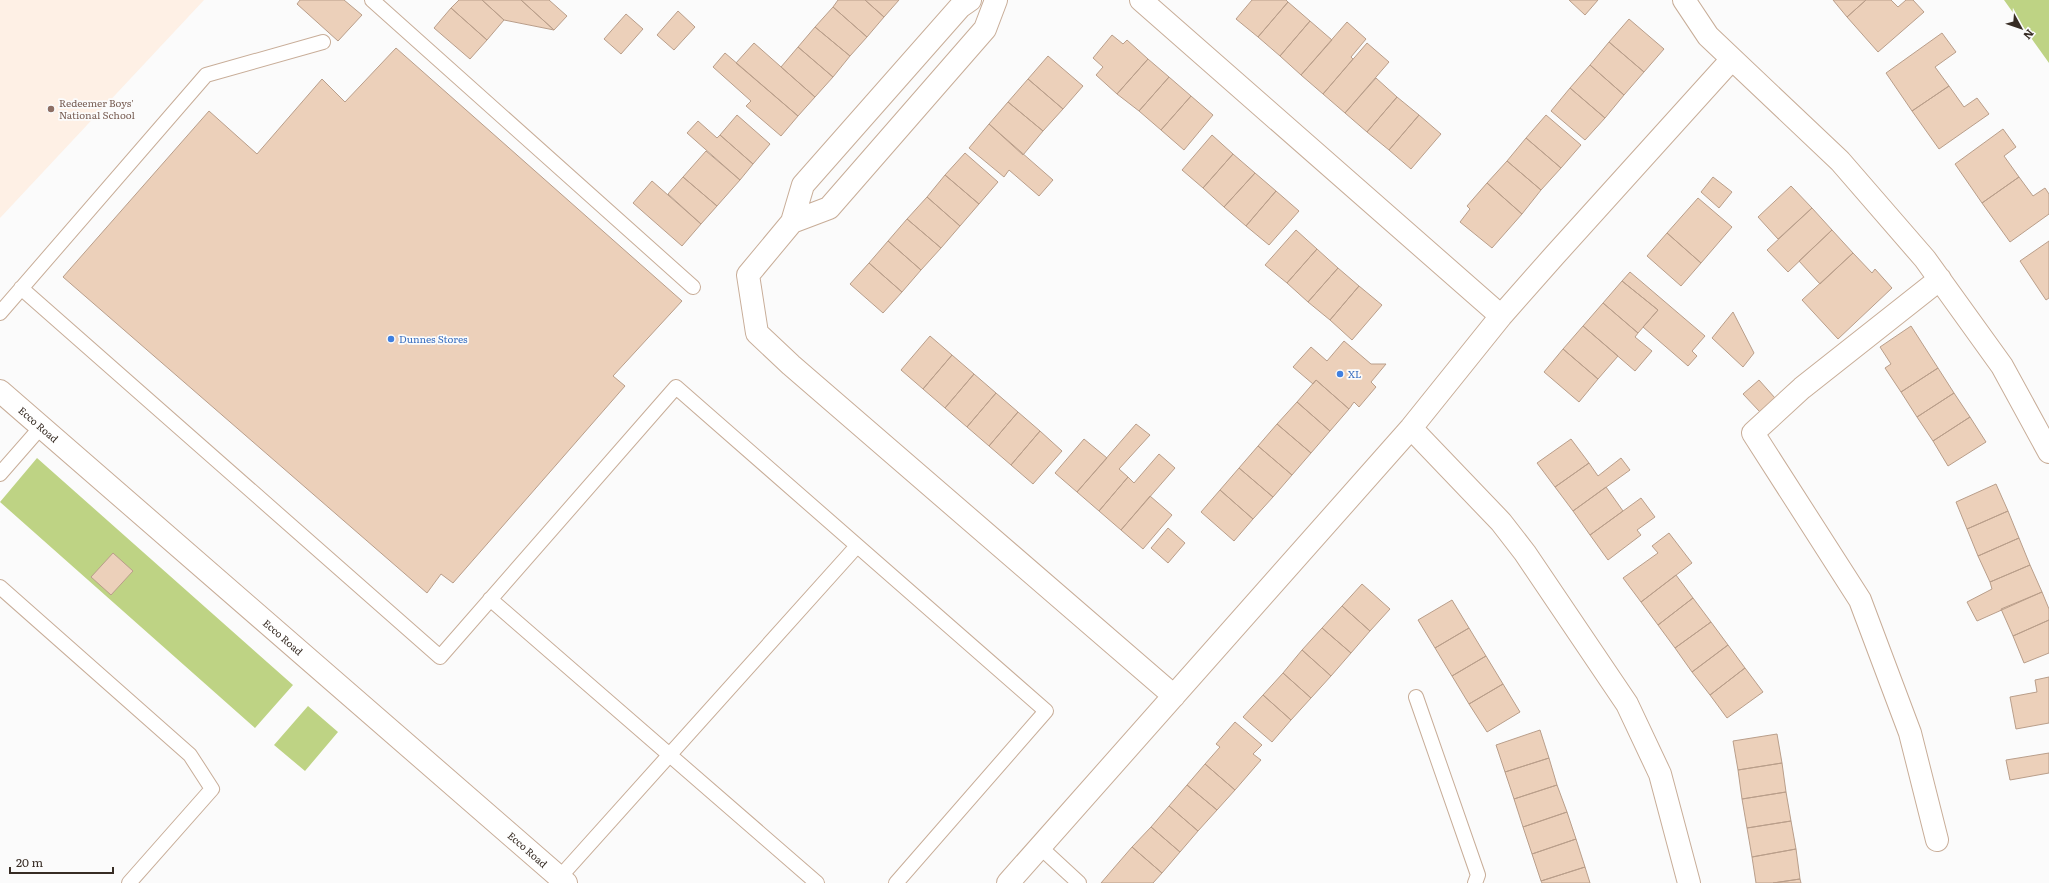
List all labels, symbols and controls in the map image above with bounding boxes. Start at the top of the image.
north arrow [2001,8,2041,48]
text: N [2020,26,2039,44]
place label: Redeemer Boys' National School [59,95,135,122]
marker: Redeemer Boys' National School [46,104,56,114]
place label: Dunnes Stores [399,331,468,346]
marker: Dunnes Stores [386,334,396,344]
place label: XL [1348,366,1361,381]
marker: XL [1335,369,1345,379]
street label: Ecco Road [16,403,62,446]
street label: Ecco Road [260,615,307,658]
street label: Ecco Road [505,828,551,871]
scale bar [10,849,113,875]
text: 20 m [16,853,43,871]

